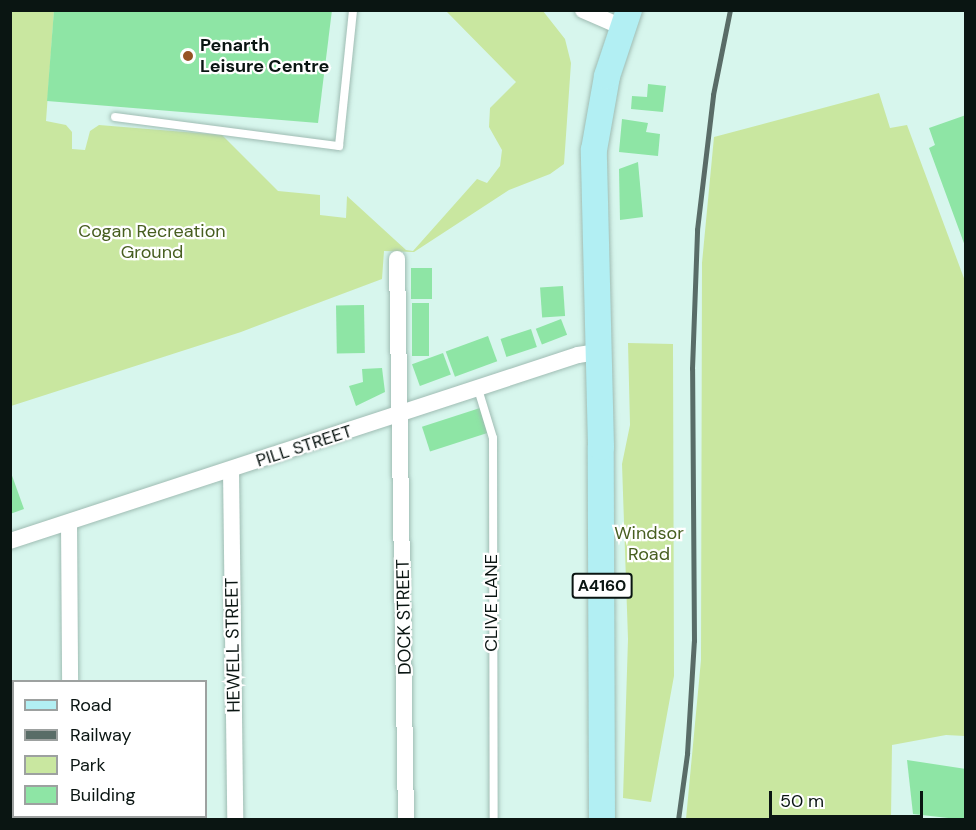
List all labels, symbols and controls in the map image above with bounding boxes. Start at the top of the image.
place label: Penarth Leisure Centre [200,35,329,78]
marker: Penarth Leisure Centre [181,49,195,63]
park label: Cogan Recreation Ground [78,221,226,264]
street label: PILL STREET [253,420,355,472]
park label: Windsor Road [614,523,684,566]
street label: CLIVE LANE [480,554,502,652]
street label: DOCK STREET [392,559,416,675]
road number: A4160 [570,573,634,599]
street label: HEWELL STREET [221,577,245,713]
legend [12,680,207,818]
text: Road [70,693,112,717]
text: Railway [70,723,132,747]
text: Park [70,753,106,777]
scale bar [772,779,926,817]
text: Building [70,783,135,807]
text: 50 m [780,789,824,813]

